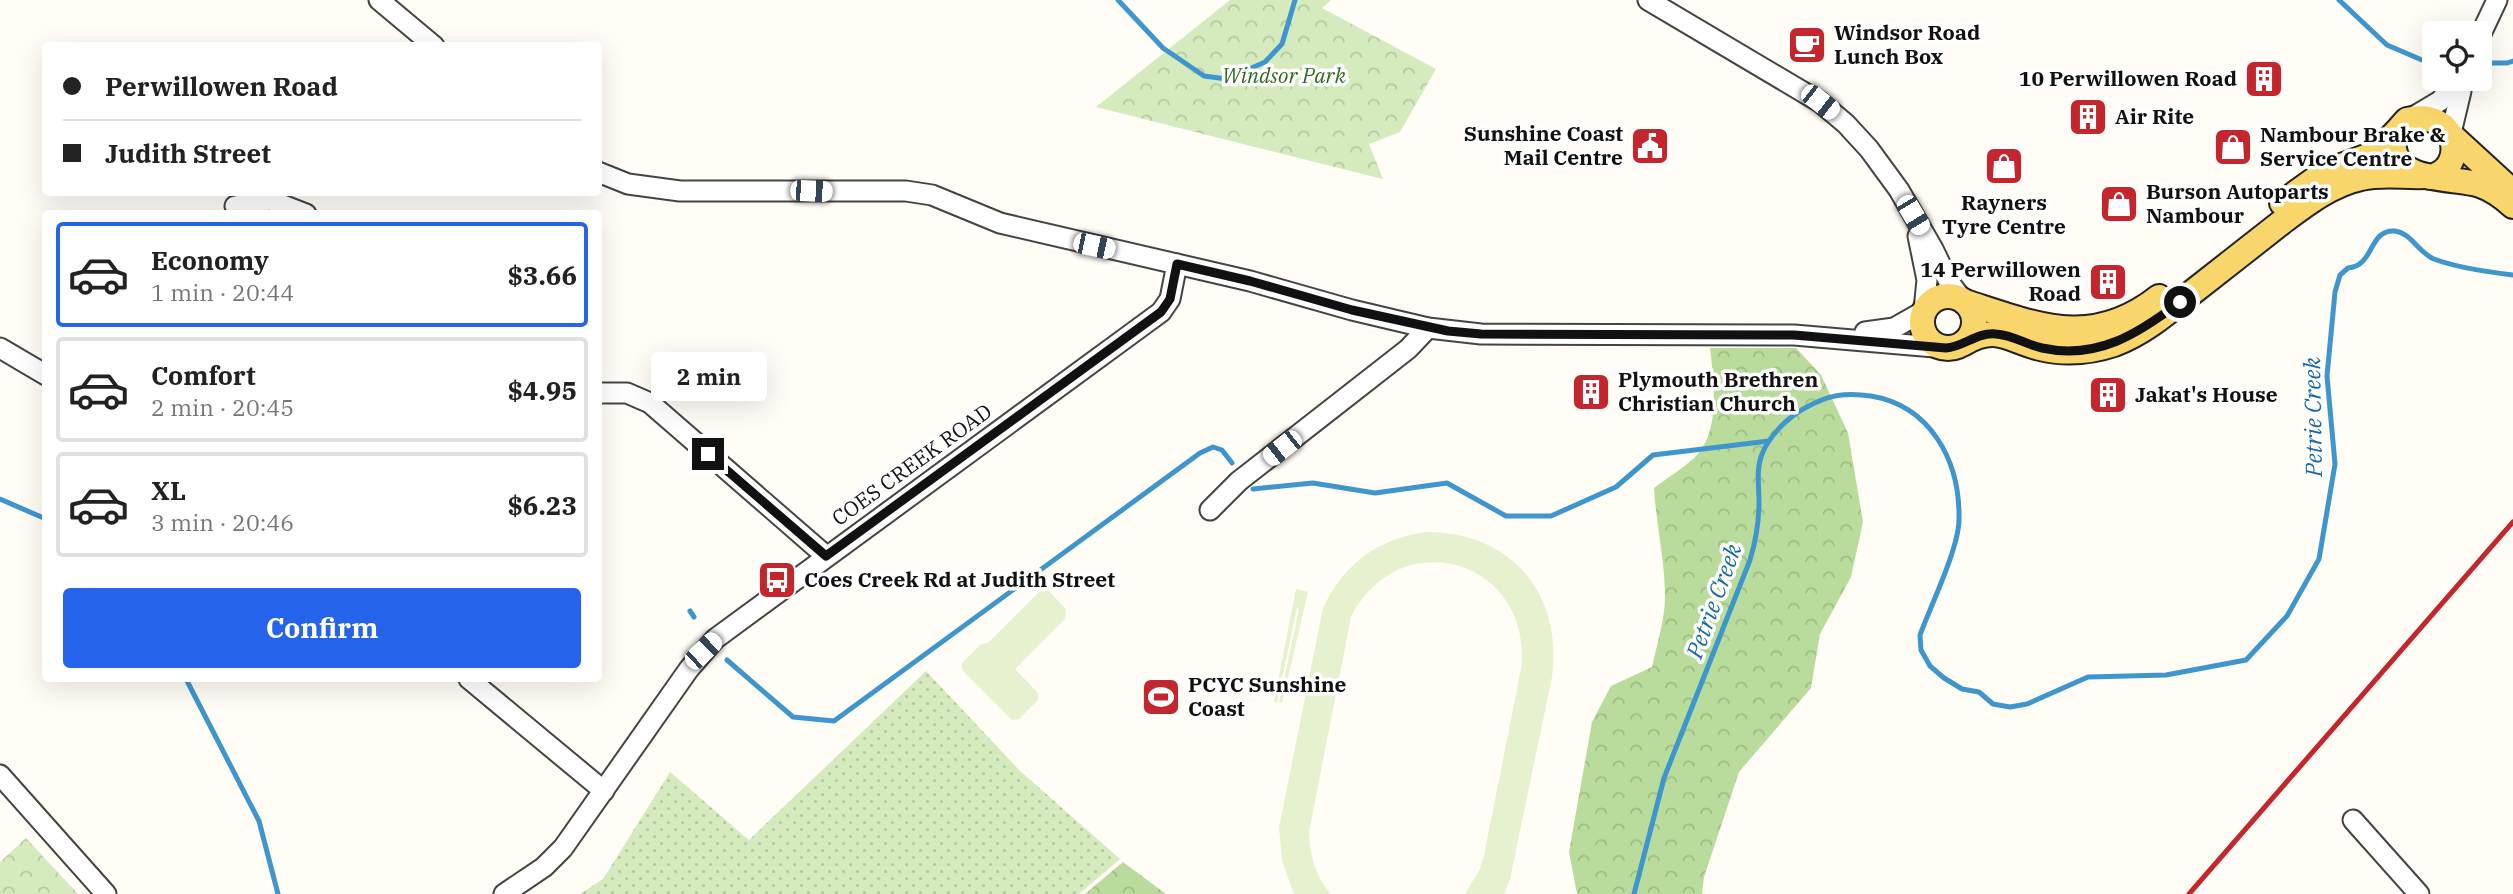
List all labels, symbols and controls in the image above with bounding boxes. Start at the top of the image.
place label: Windsor Road Lunch Box [1834,18,1980,70]
map controls [2422,21,2492,91]
button: locate [2422,21,2492,91]
cafe icon: Windsor Road Lunch Box [1786,24,1828,66]
building icon: 10 Perwillowen Road [2243,58,2285,100]
park label: Windsor Park [1222,61,1347,89]
place label: 10 Perwillowen Road [2019,64,2237,92]
text: Perwillowen Road [105,69,338,103]
car [1797,81,1844,123]
building icon: Air Rite [2067,96,2109,138]
place label: Air Rite [2115,102,2194,130]
place label: Sunshine Coast Mail Centre [1464,119,1623,171]
place label: Nambour Brake & Service Centre [2260,120,2446,172]
public building icon: Sunshine Coast Mail Centre [1629,125,1671,167]
shop icon: Nambour Brake & Service Centre [2212,126,2254,168]
text: Judith Street [105,136,271,170]
shop icon: Rayners Tyre Centre [1983,145,2025,187]
place label: Burson Autoparts Nambour [2146,177,2329,229]
car [790,180,833,202]
shop icon: Burson Autoparts Nambour [2098,183,2140,225]
place label: Rayners Tyre Centre [1942,188,2066,240]
car [1894,192,1933,238]
car [1072,231,1117,261]
icon: car [67,243,130,306]
text: Economy [151,243,269,277]
place label: 14 Perwillowen Road [1920,255,2081,307]
text: $3.66 [507,258,577,292]
building icon: 14 Perwillowen Road [2087,261,2129,303]
text: 1 min · 20:44 [151,277,294,307]
route start [2164,286,2196,318]
callout: 2 min [650,352,766,402]
water label: Petrie Creek [2296,356,2328,478]
icon: car [67,358,130,421]
text: Comfort [151,358,256,392]
text: 2 min [677,361,741,391]
place label: Plymouth Brethren Christian Church [1618,365,1818,417]
building icon: Plymouth Brethren Christian Church [1570,371,1612,413]
text: $4.95 [507,373,577,407]
building icon: Jakat's House [2087,374,2129,416]
place label: Jakat's House [2135,380,2278,408]
text: 2 min · 20:45 [151,392,294,422]
street label: COES CREEK ROAD [826,397,997,532]
car [1259,427,1306,469]
route end [692,438,724,470]
icon: car [67,473,130,536]
text: XL [151,473,186,507]
text: $6.23 [507,488,577,522]
text: 3 min · 20:46 [151,507,294,537]
water label: Petrie Creek [1678,539,1748,663]
bus stop icon: Coes Creek Rd at Judith Street [756,559,798,601]
place label: Coes Creek Rd at Judith Street [804,565,1115,593]
button: Confirm [63,588,581,668]
car [681,629,726,673]
place label: PCYC Sunshine Coast [1188,670,1347,722]
sports icon: PCYC Sunshine Coast [1140,676,1182,718]

